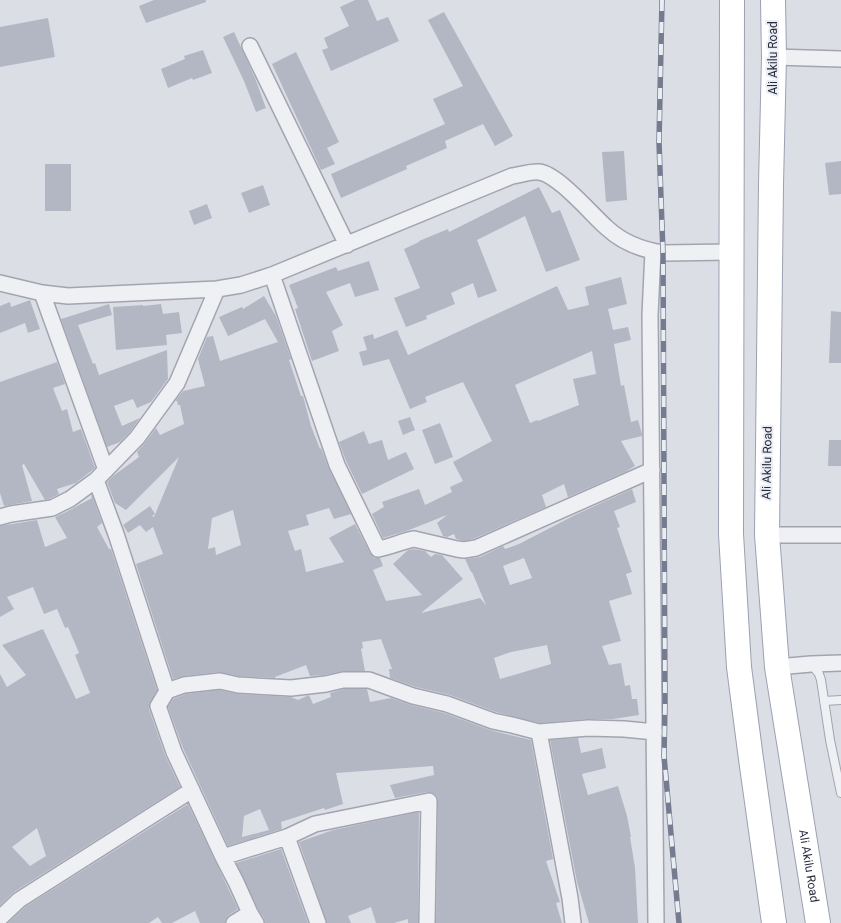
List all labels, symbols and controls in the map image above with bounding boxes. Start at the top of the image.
street label: Ali Akilu Road [766,21,780,95]
street label: Ali Akilu Road [759,426,775,500]
street label: Ali Akilu Road [796,829,822,903]

